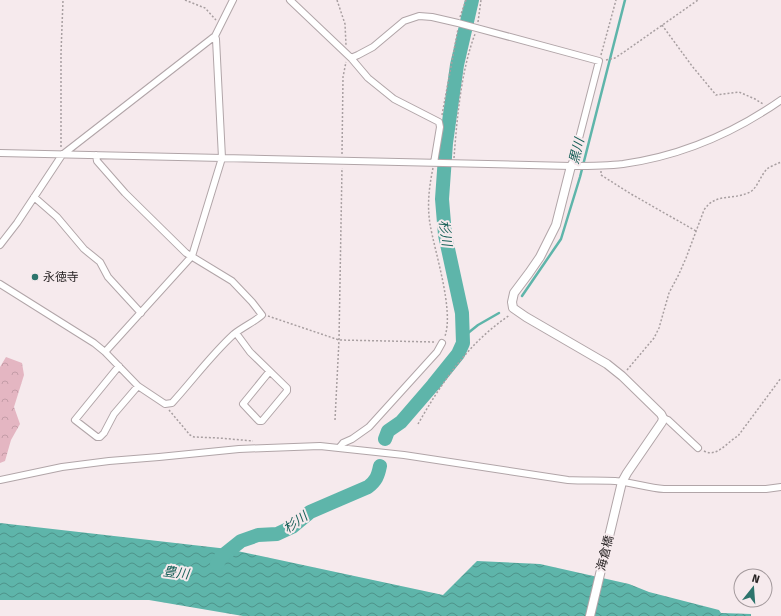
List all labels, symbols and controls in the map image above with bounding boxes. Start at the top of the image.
water label: 黒川 [566,135,587,166]
water label: 杉川 [436,219,455,249]
place label: 永徳寺 [43,270,79,284]
marker: 永徳寺 [30,272,40,282]
water label: 杉川 [280,508,312,536]
street label: 海倉橋 [594,534,616,572]
water label: 豊川 [162,563,192,582]
north arrow [733,568,773,608]
text: N [750,572,761,586]

